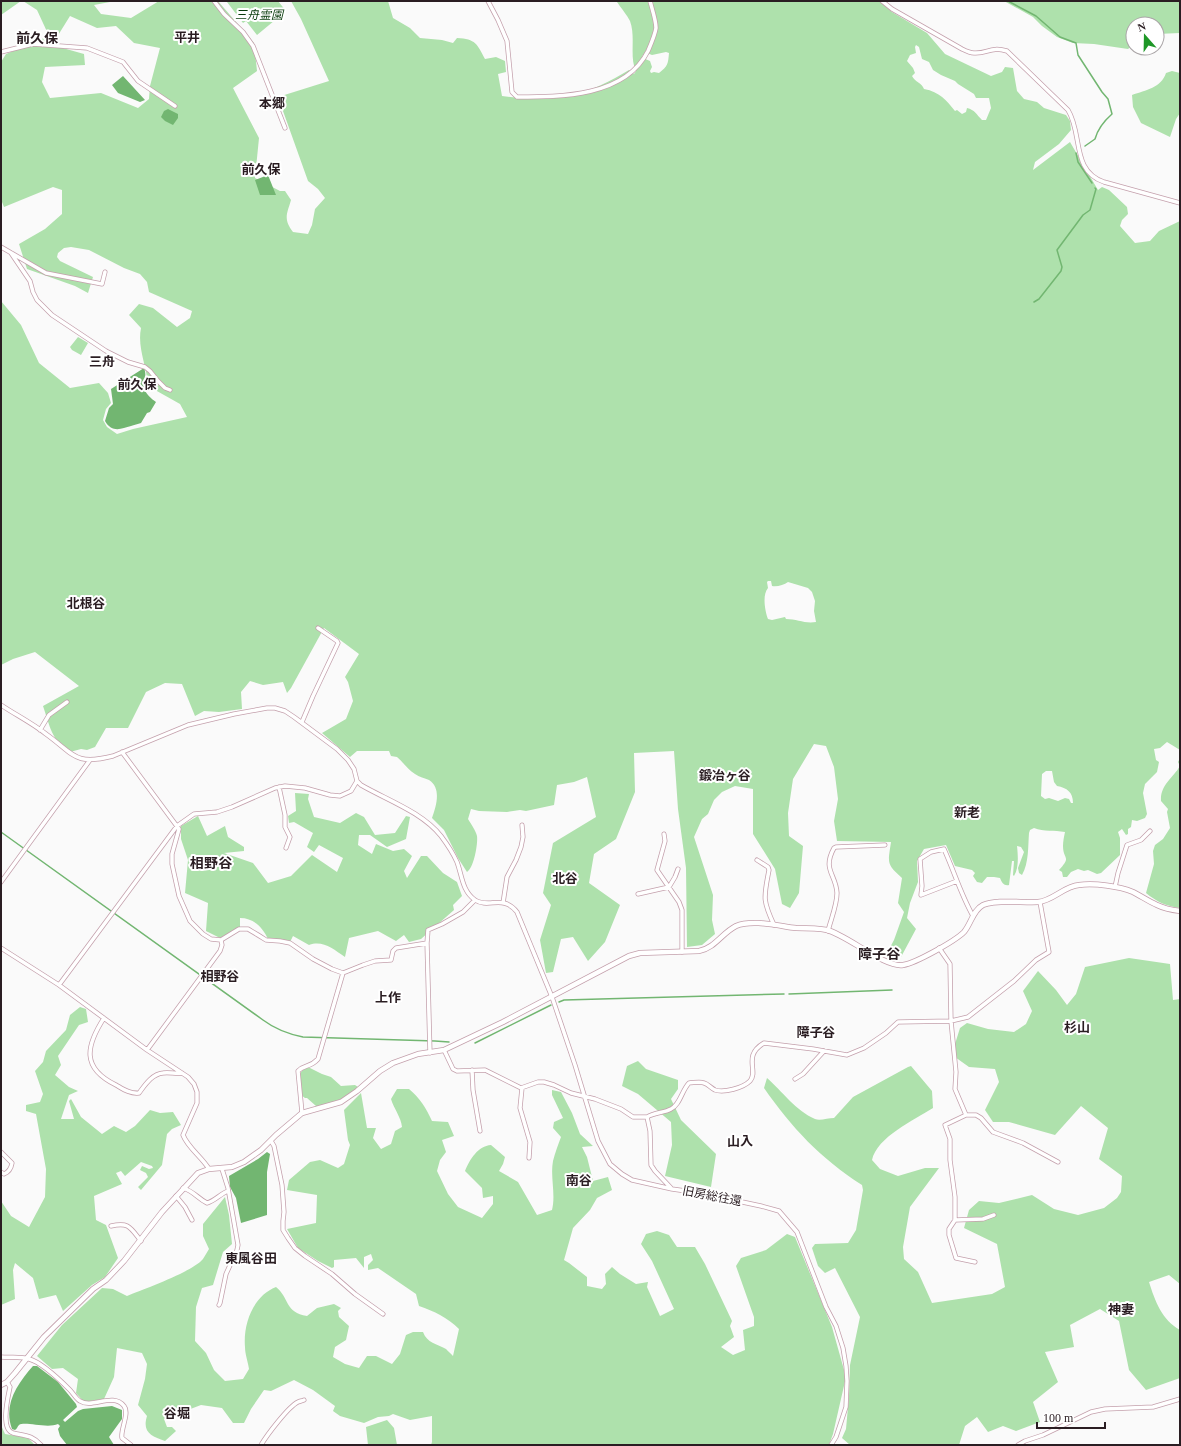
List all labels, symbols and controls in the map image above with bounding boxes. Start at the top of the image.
park label: 三舟霊園 [235,8,285,22]
north arrow [1125,16,1165,56]
text: N [1136,20,1147,34]
district label: 前久保 [16,30,58,46]
district label: 平井 [174,30,200,45]
district label: 本郷 [259,96,285,111]
district label: 前久保 [241,162,281,177]
district label: 三舟 [89,354,115,369]
district label: 前久保 [117,377,157,392]
district label: 北根谷 [66,596,106,611]
district label: 鍛冶ヶ谷 [698,768,751,783]
district label: 新老 [954,805,980,820]
district label: 相野谷 [190,856,233,871]
district label: 北谷 [552,871,578,886]
district label: 障子谷 [858,947,901,962]
district label: 相野谷 [200,969,240,984]
district label: 上作 [375,990,401,1005]
district label: 杉山 [1064,1020,1090,1035]
district label: 障子谷 [796,1025,836,1040]
district label: 山入 [727,1134,753,1149]
district label: 南谷 [566,1173,592,1188]
street label: 旧房総往還 [681,1183,743,1209]
district label: 東風谷田 [225,1251,277,1266]
district label: 神妻 [1108,1302,1134,1317]
scale bar [1037,1404,1105,1430]
district label: 谷堀 [164,1406,190,1421]
text: 100 m [1043,1411,1074,1425]

